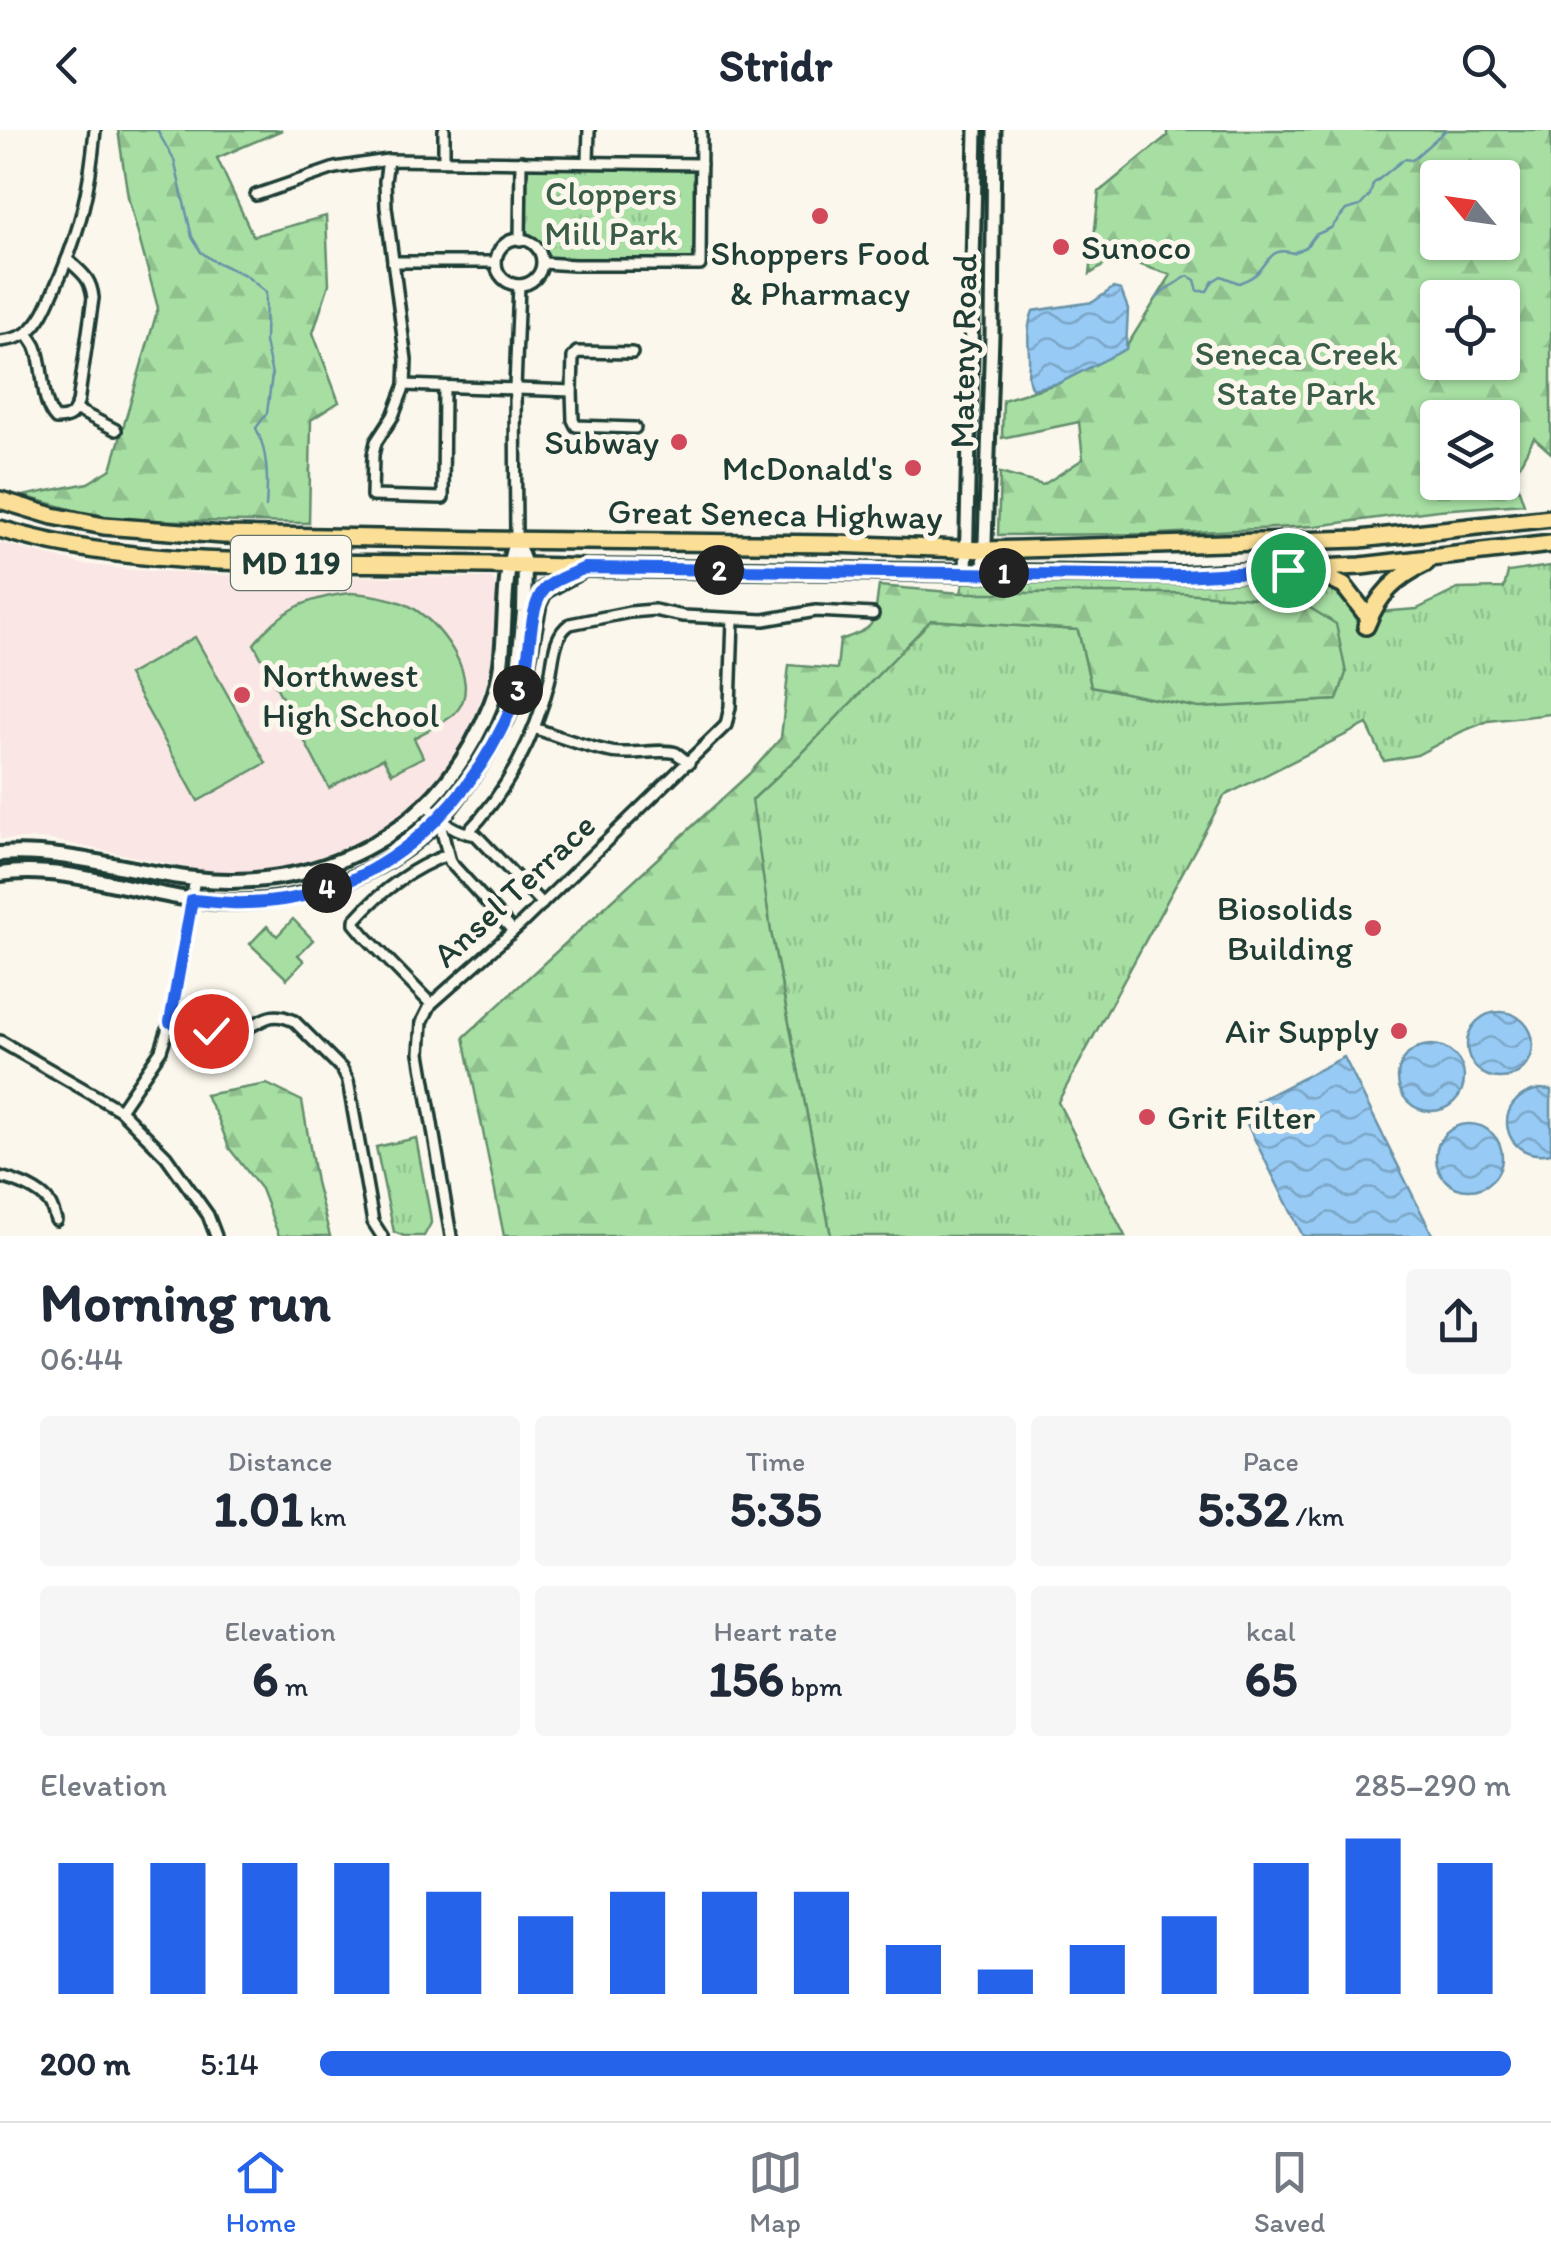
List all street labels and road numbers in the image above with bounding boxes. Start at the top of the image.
street label: Mateny Road [940,253,986,449]
street label: Great Seneca Highway [607,490,943,538]
road number: MD 119 [231,536,351,590]
street label: Ansel Terrace [424,804,604,976]

